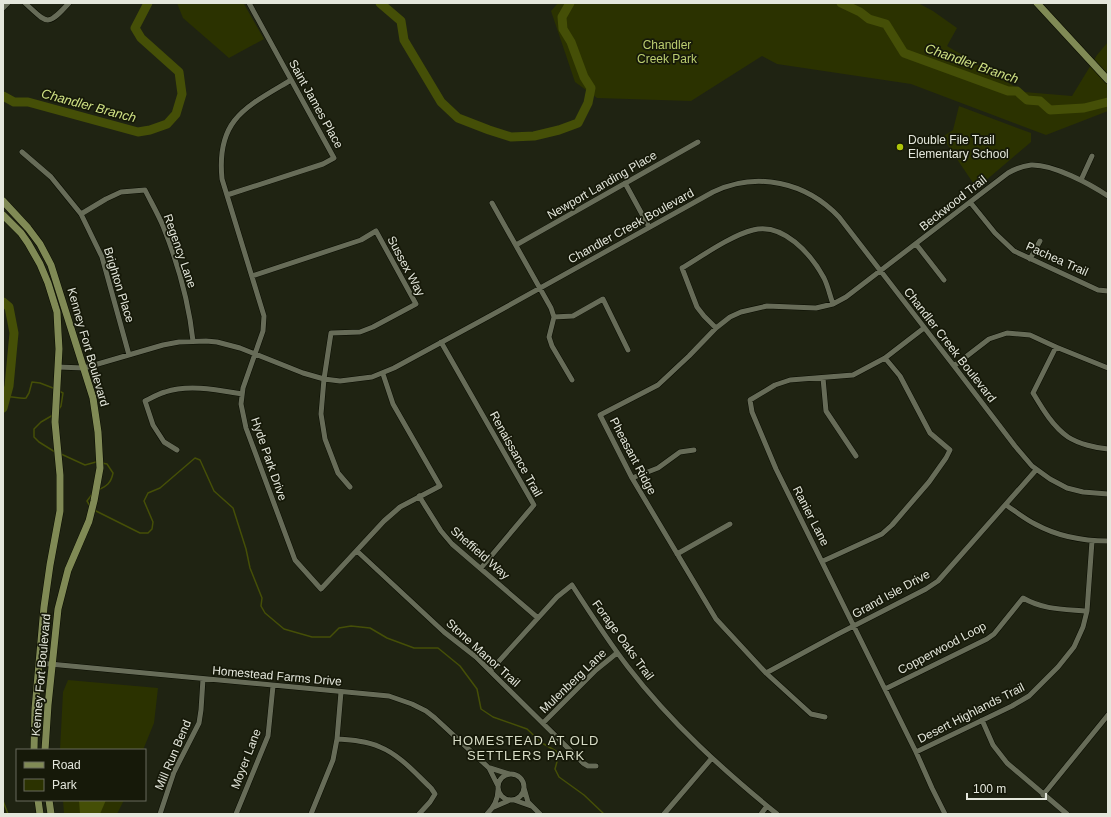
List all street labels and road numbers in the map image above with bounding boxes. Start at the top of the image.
street label: Saint James Place [286,57,346,151]
street label: Newport Landing Place [545,148,660,222]
street label: Beckwood Trail [917,172,989,234]
street label: Chandler Creek Boulevard [566,186,696,266]
street label: Regency Lane [161,212,199,290]
street label: Sussex Way [384,233,428,299]
street label: Pachea Trail [1024,239,1090,279]
street label: Brighton Place [101,246,137,325]
street label: Chandler Creek Boulevard [901,285,999,405]
street label: Kenney Fort Boulevard [64,286,112,408]
street label: Renaissance Trail [487,409,545,499]
street label: Hyde Park Drive [248,415,290,503]
street label: Pheasant Ridge [607,415,659,497]
street label: Ranier Lane [790,484,832,549]
street label: Sheffield Way [448,524,512,582]
street label: Grand Isle Drive [850,567,933,621]
street label: Forage Oaks Trail [589,597,657,683]
street label: Kenney Fort Boulevard [29,613,53,737]
street label: Stone Manor Trail [443,616,523,690]
street label: Copperwood Loop [895,619,989,677]
street label: Mulenberg Lane [537,646,609,716]
street label: Homestead Farms Drive [212,663,343,689]
street label: Desert Highlands Trail [915,680,1027,746]
street label: Mill Run Bend [152,718,194,792]
street label: Moyer Lane [228,727,264,791]

